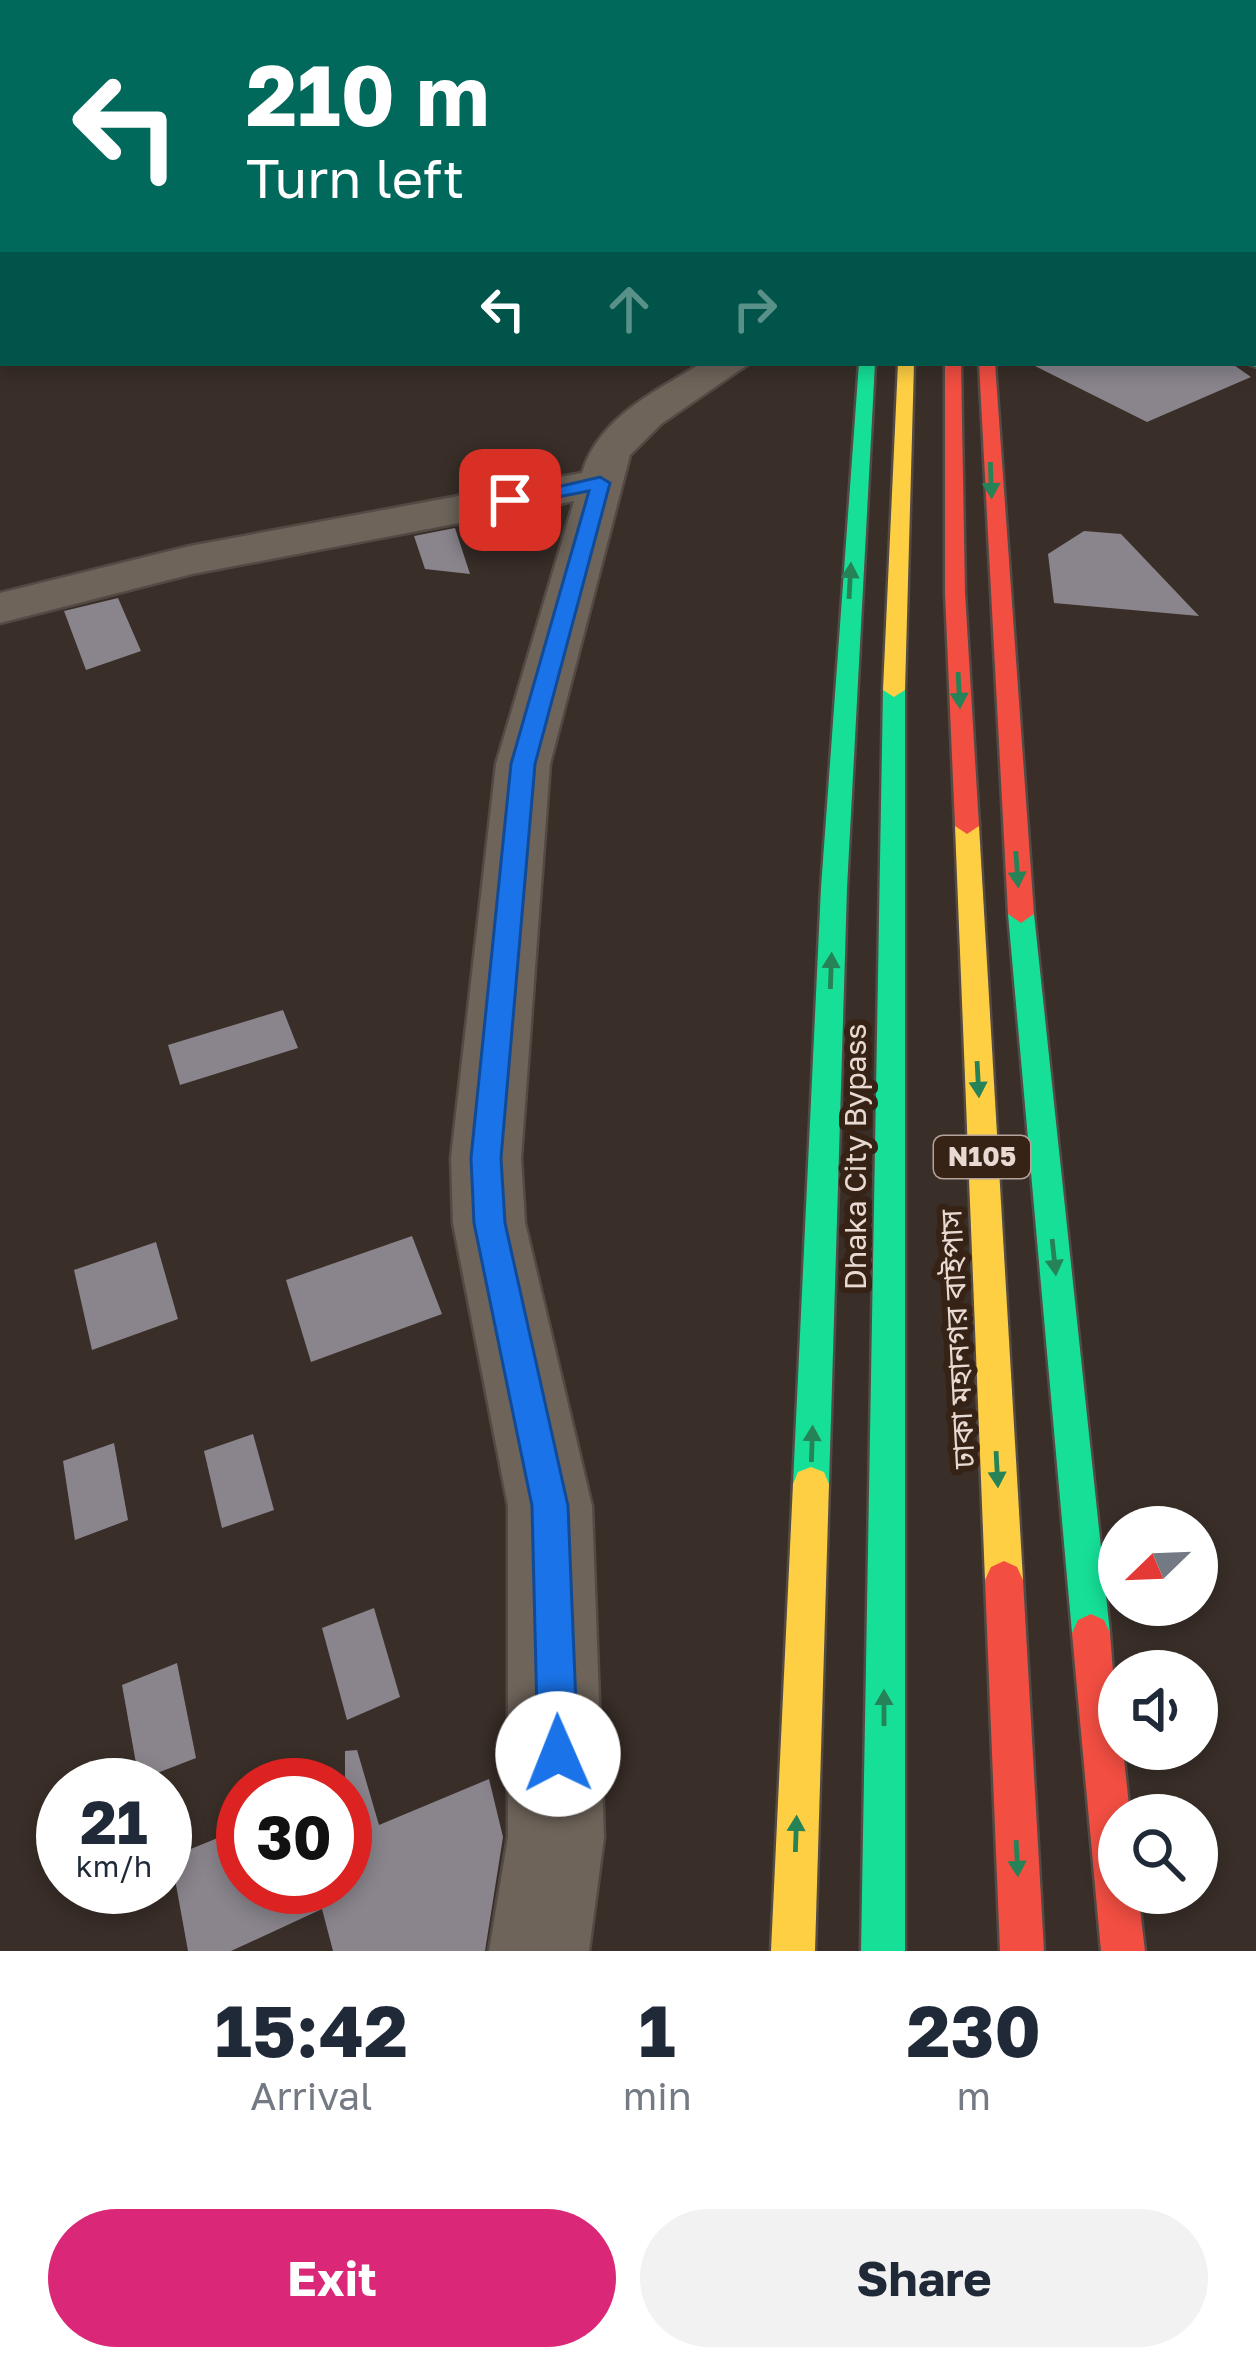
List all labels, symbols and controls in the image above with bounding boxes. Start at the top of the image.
text: 210 m [246,44,490,144]
icon: left [48,48,204,204]
text: Turn left [246,145,464,210]
icon: left [470,276,536,342]
icon: ahead [596,276,662,342]
icon: right [722,276,788,342]
pin [459,449,561,551]
one-way arrow [982,462,1001,500]
icon: arrive [477,467,543,533]
one-way arrow [841,561,860,599]
one-way arrow [950,672,969,710]
one-way arrow [1008,851,1027,888]
one-way arrow [822,951,841,989]
street label: Dhaka City Bypass [837,1024,873,1290]
one-way arrow [969,1061,988,1099]
road number: N105 [934,1136,1030,1178]
street label: ঢাকা মহানগর বাইপাস [932,1208,982,1470]
one-way arrow [1045,1239,1064,1276]
one-way arrow [803,1424,822,1462]
one-way arrow [988,1451,1007,1489]
north arrow [1098,1506,1218,1626]
map controls [1098,1506,1218,1914]
button: sound [1098,1650,1218,1770]
one-way arrow [875,1688,894,1726]
position arrow [495,1691,621,1817]
speed limit sign: 30 [216,1758,372,1914]
text: 21 [80,1785,148,1857]
button: search [1098,1794,1218,1914]
one-way arrow [787,1814,806,1852]
one-way arrow [1008,1840,1027,1878]
text: km/h [76,1848,152,1884]
text: 15:42 [215,1986,408,2073]
text: 1 [639,1986,676,2073]
text: 230 [907,1986,1041,2073]
text: Arrival [250,2072,372,2119]
text: min [623,2072,692,2119]
text: m [957,2072,991,2119]
button: Exit [48,2209,616,2347]
button: Share [640,2209,1208,2347]

